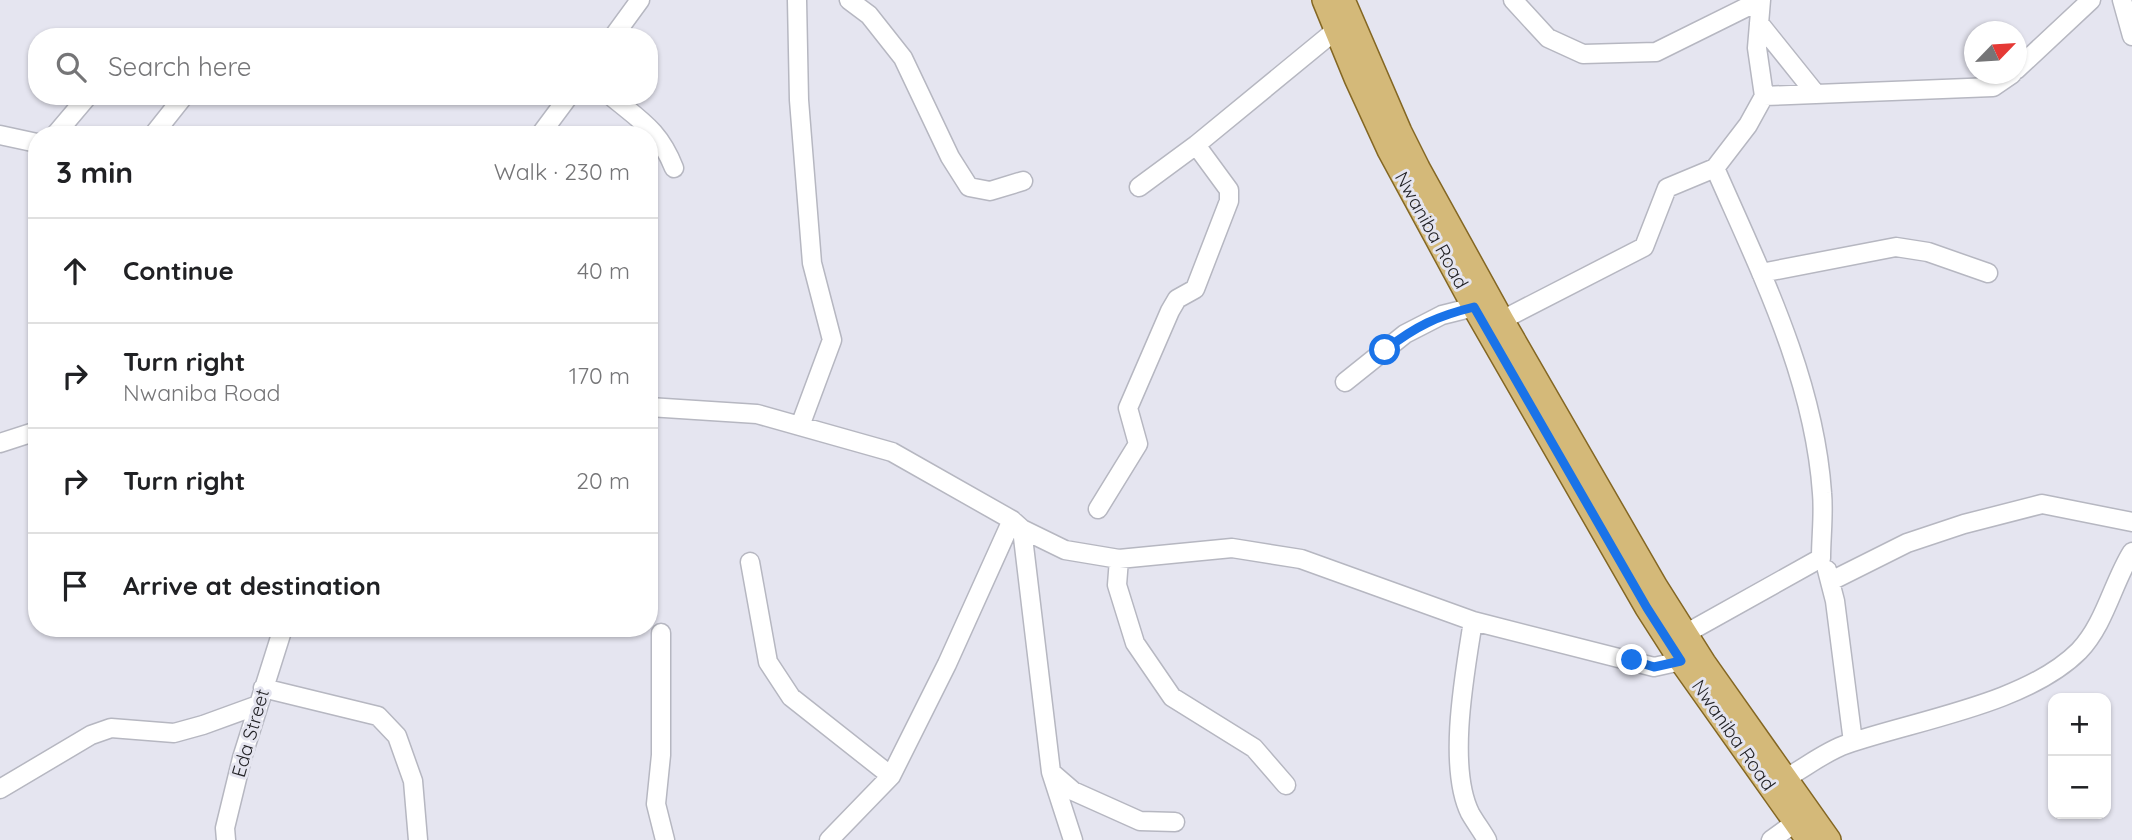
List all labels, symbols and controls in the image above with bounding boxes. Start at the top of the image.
north arrow [1964,21,2027,84]
search box [28,28,658,105]
icon: search [52,48,90,86]
text: Search here [108,50,252,83]
text: 3 min [56,153,133,191]
text: Walk · 230 m [494,157,630,186]
street label: Nwaniba Road [1390,167,1474,293]
icon: ahead [56,252,94,290]
text: Continue [123,254,234,287]
text: 40 m [577,256,630,285]
route start [1369,334,1400,365]
text: Turn right [123,345,245,378]
icon: right [56,357,94,395]
text: 170 m [569,361,630,390]
text: Nwaniba Road [123,378,281,407]
icon: right [56,462,94,500]
text: Turn right [123,464,245,497]
text: 20 m [576,466,630,495]
icon: arrive [56,567,94,605]
text: Arrive at destination [123,569,381,602]
route end [1616,644,1647,675]
street label: Nwaniba Road [1687,675,1781,795]
street label: Eda Street [226,686,274,780]
map controls [2048,693,2111,819]
button: + [2048,693,2111,756]
button: − [2048,756,2111,819]

